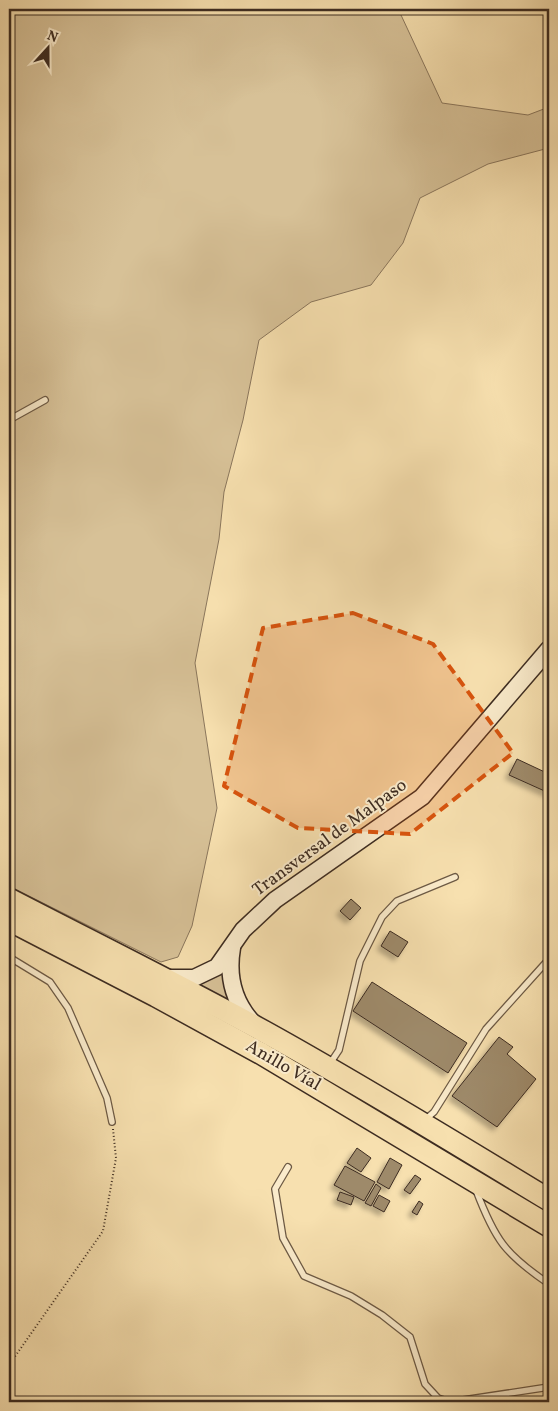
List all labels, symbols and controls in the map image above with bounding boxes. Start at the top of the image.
north arrow [22,22,72,72]
text: N [44,27,60,48]
street label: Transversal de Malpaso [248,773,412,903]
street label: Anillo Víal [241,1034,325,1098]

